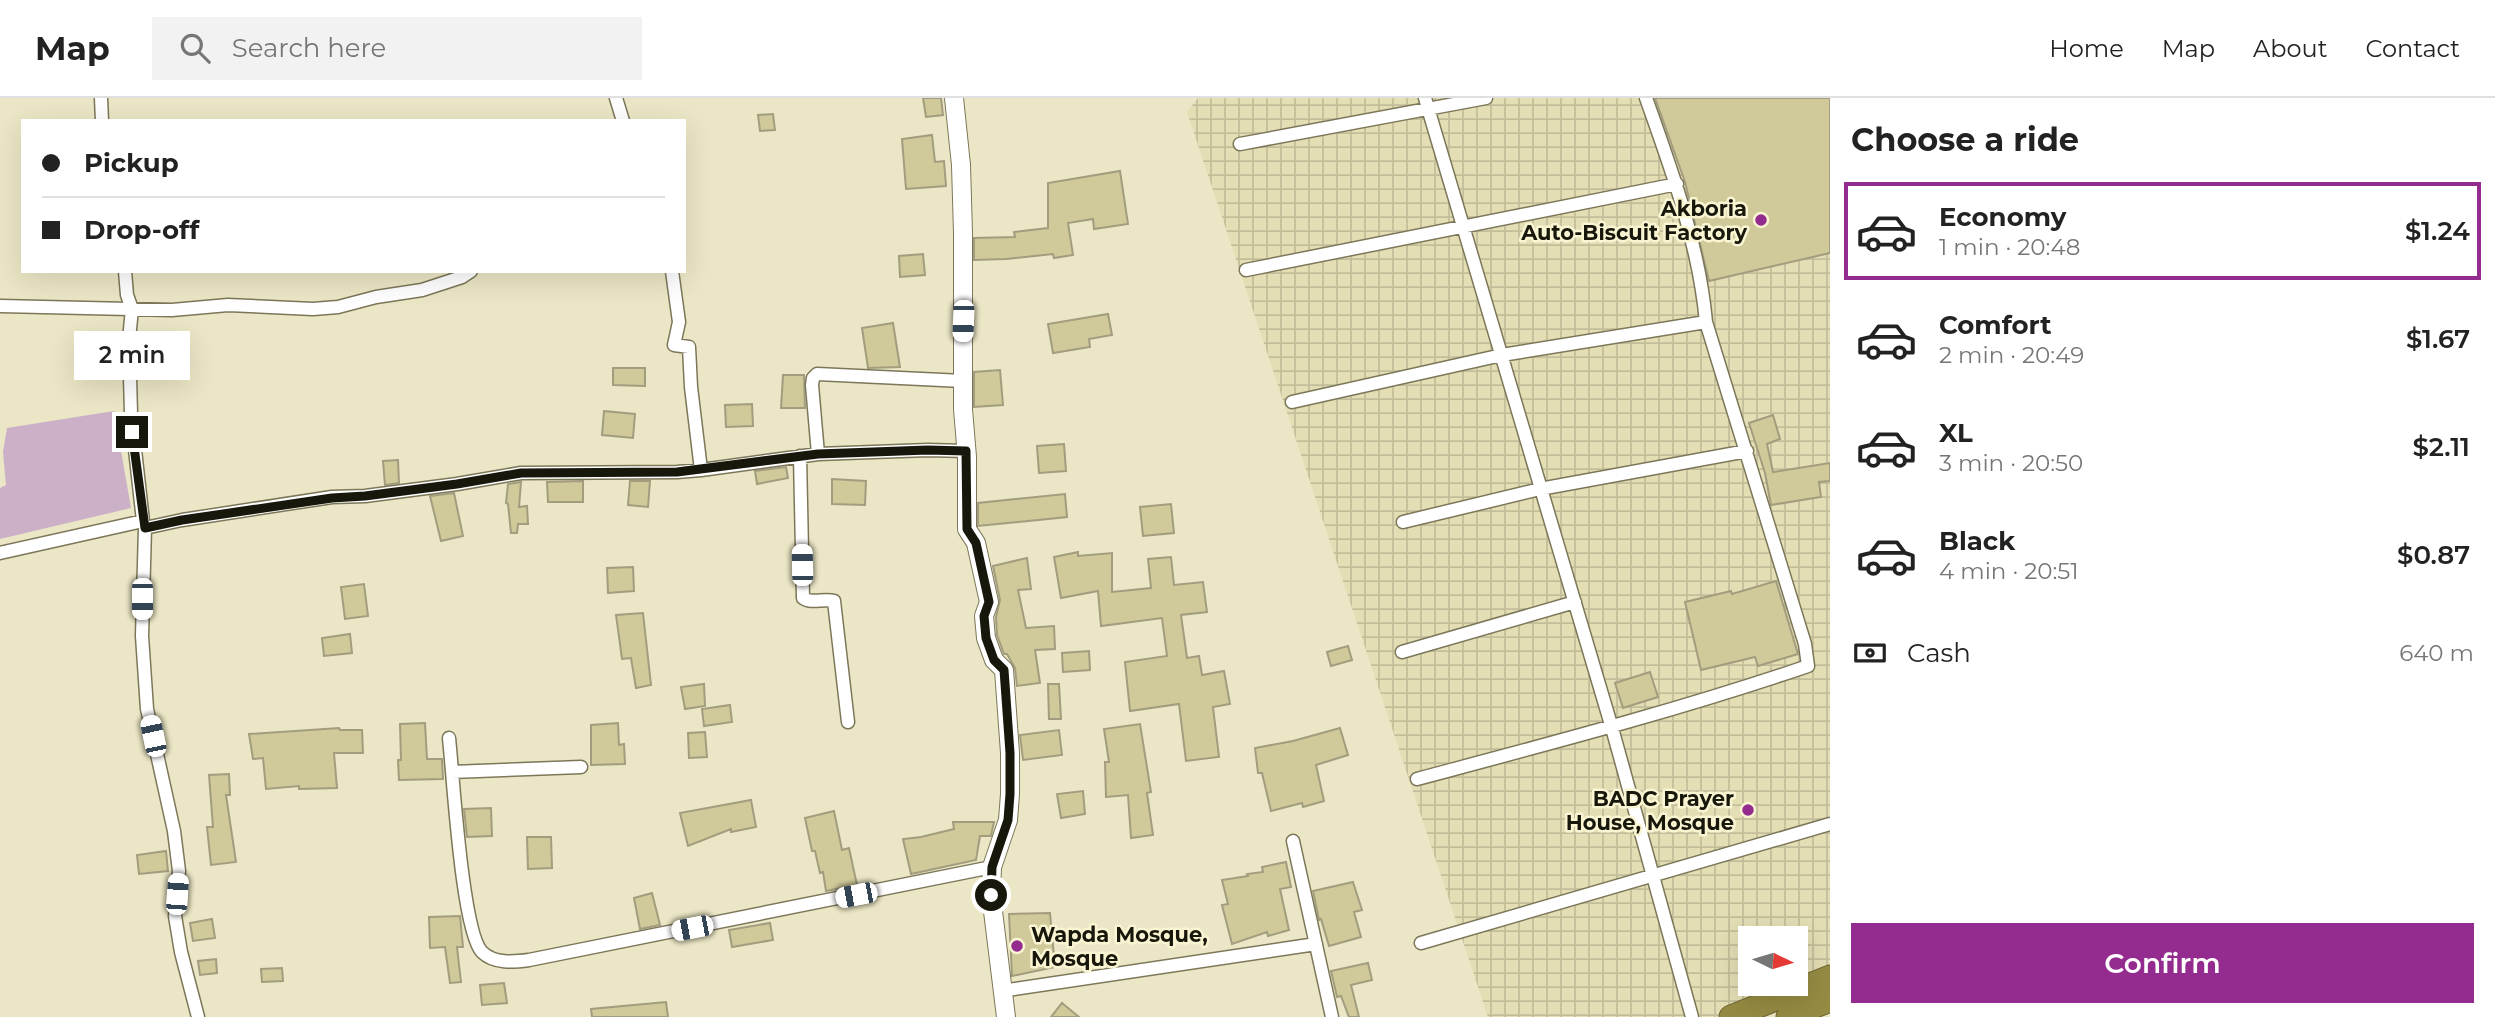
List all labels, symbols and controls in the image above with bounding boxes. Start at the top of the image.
search box [152,17,642,80]
text: Map [35,28,110,68]
icon: search [176,29,214,67]
text: Search here [232,32,386,64]
text: Home [2049,34,2124,63]
text: Map [2162,34,2215,63]
text: About [2253,34,2327,63]
text: Contact [2365,34,2460,63]
text: Choose a ride [1851,120,2079,159]
text: Pickup [84,147,179,179]
place label: Akboria Auto-Biscuit Factory [1520,196,1747,245]
icon: car [1855,200,1918,263]
text: Economy [1939,201,2066,233]
marker: Akboria Auto-Biscuit Factory [1753,212,1769,228]
text: Drop-off [84,214,199,246]
text: $1.24 [2405,215,2470,247]
text: 1 min · 20:48 [1939,233,2081,261]
car [952,300,975,342]
icon: car [1855,308,1918,371]
text: Comfort [1939,309,2051,341]
text: $1.67 [2406,323,2470,355]
callout: 2 min [74,330,190,380]
text: 2 min [99,341,165,369]
text: 2 min · 20:49 [1939,341,2084,369]
route end [116,416,148,448]
icon: car [1855,416,1918,479]
text: XL [1939,417,1973,449]
text: $2.11 [2412,431,2470,463]
text: 3 min · 20:50 [1939,449,2083,477]
icon: car [1855,524,1918,587]
text: Black [1939,525,2015,557]
text: $0.87 [2397,539,2470,571]
car [792,544,813,586]
text: 4 min · 20:51 [1939,557,2079,585]
car [132,578,153,620]
icon: cash [1851,634,1889,672]
text: Cash [1907,637,1971,669]
text: 640 m [2399,639,2474,667]
car [139,713,168,759]
place label: BADC Prayer House, Mosque [1566,786,1734,835]
marker: BADC Prayer House, Mosque [1740,802,1756,818]
car [166,872,189,916]
route start [975,879,1007,911]
car [834,881,879,909]
car [670,914,715,942]
place label: Wapda Mosque, Mosque [1031,922,1208,971]
button: Confirm [1851,923,2474,1003]
north arrow [1738,926,1808,996]
map controls [1738,926,1808,996]
marker: Wapda Mosque, Mosque [1009,938,1025,954]

